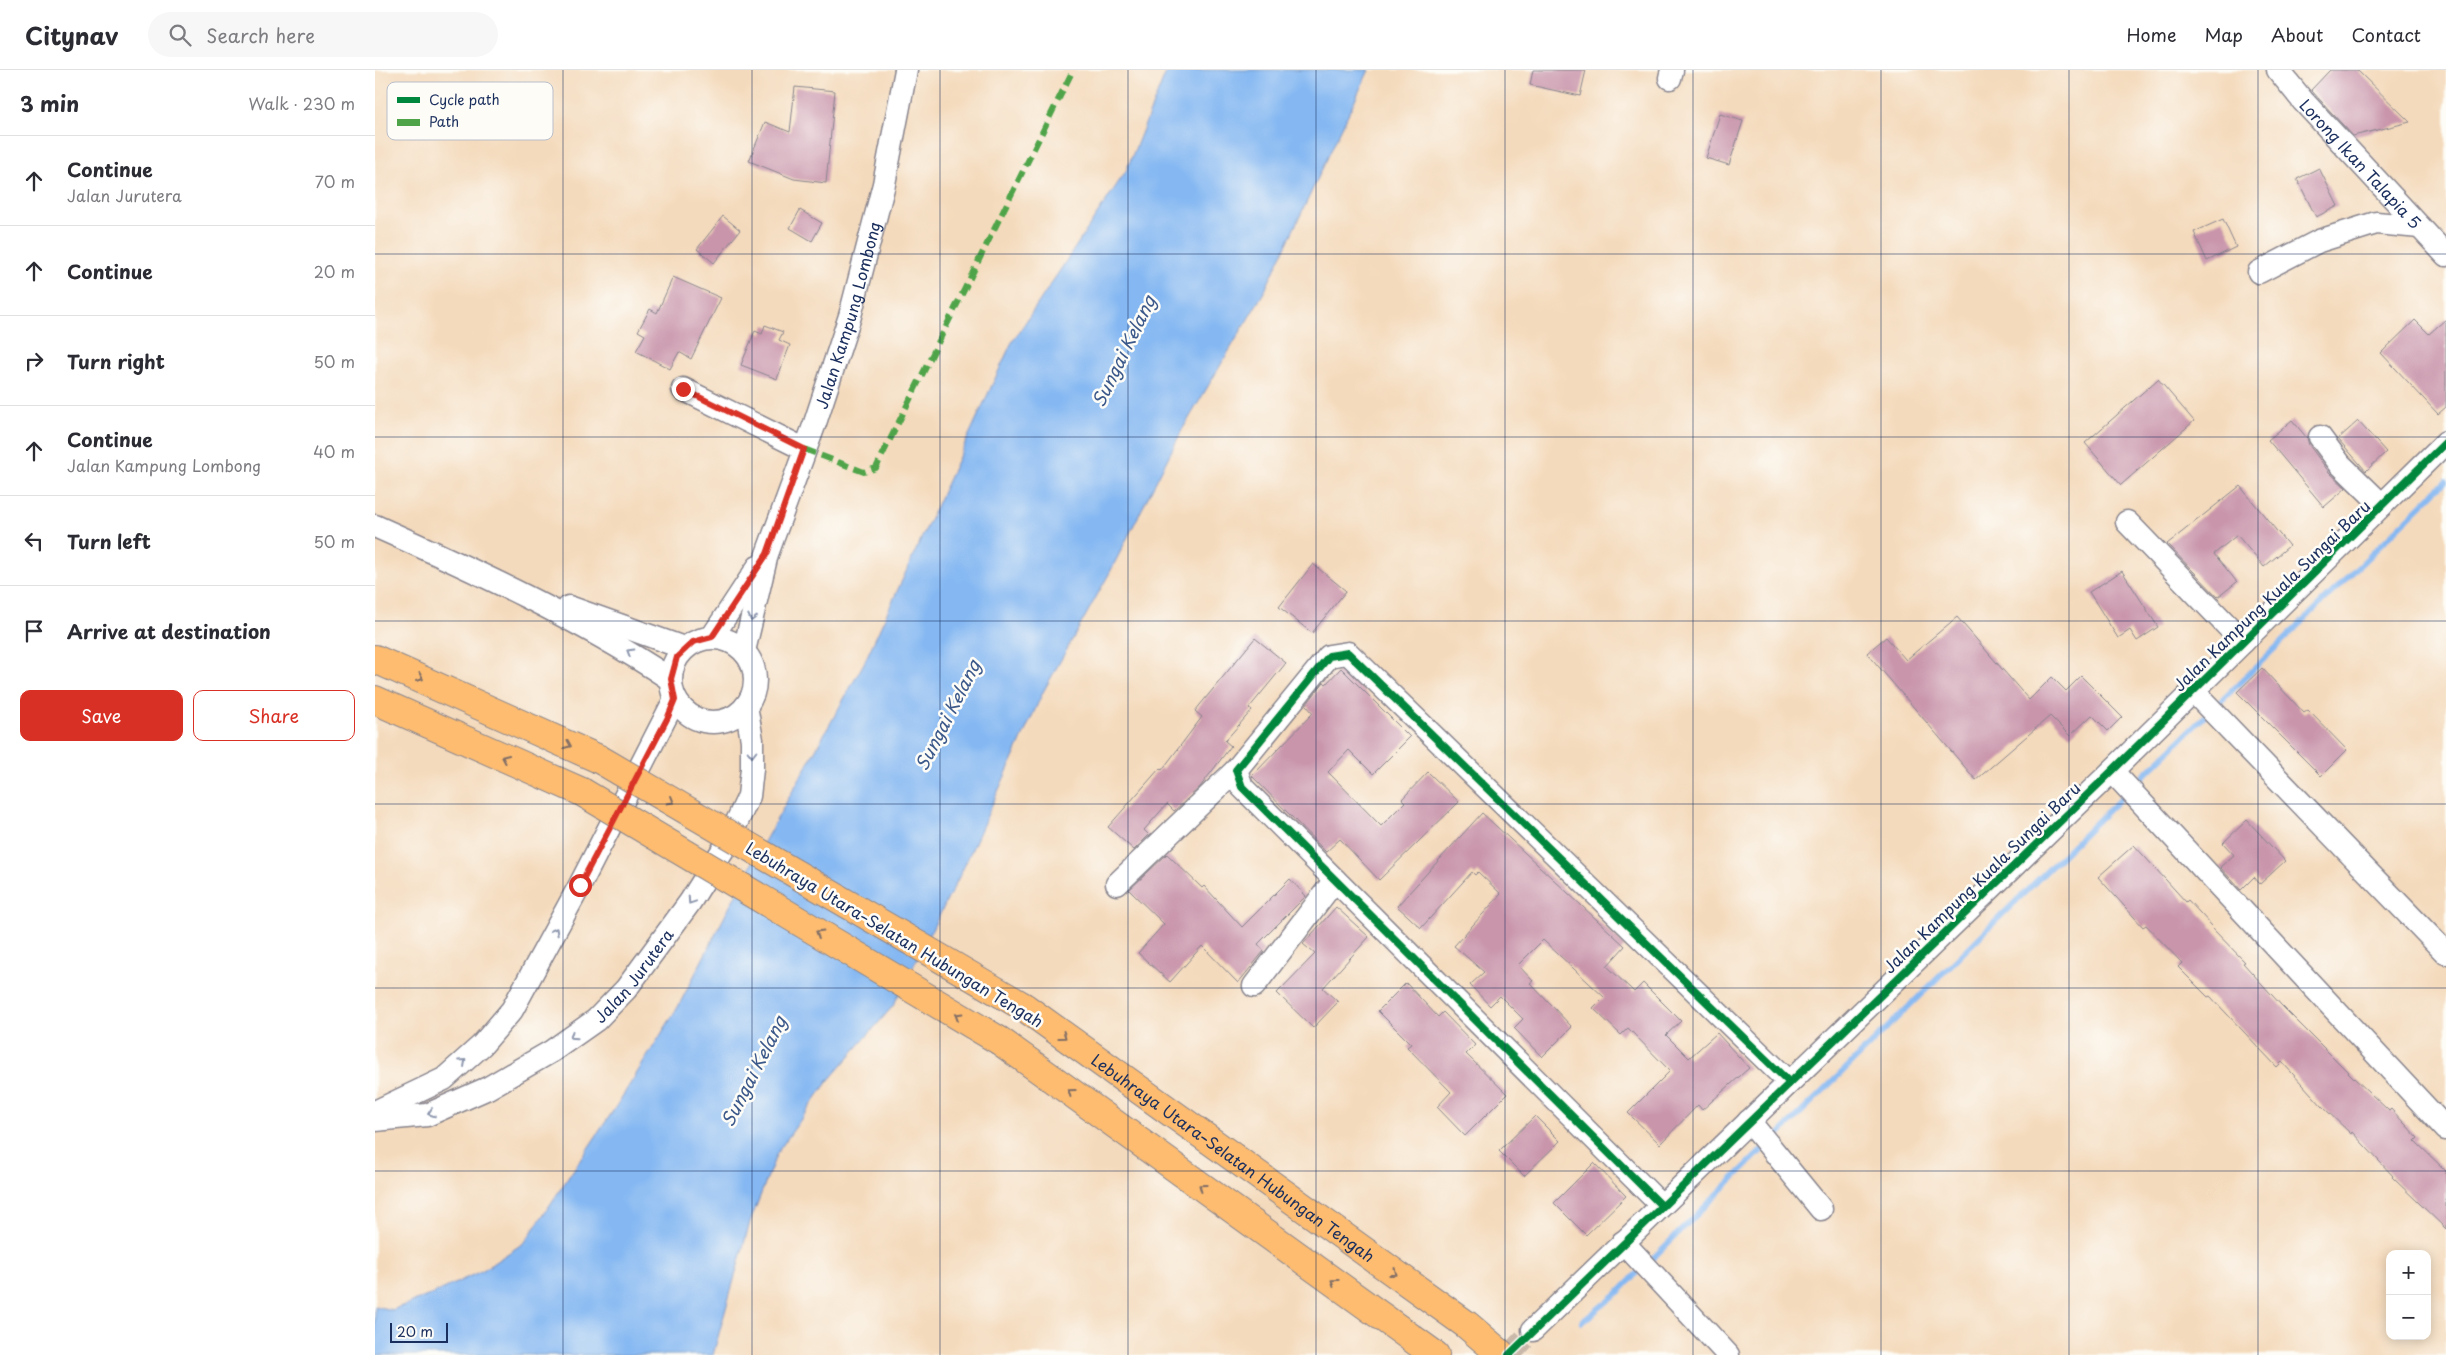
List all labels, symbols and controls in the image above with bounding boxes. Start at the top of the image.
search box [148,12,498,57]
text: Citynav [25,17,118,53]
icon: search [166,21,194,49]
text: Search here [206,21,315,49]
text: Home [2126,21,2176,48]
text: Map [2204,21,2243,48]
text: About [2271,21,2323,48]
text: Contact [2351,21,2421,48]
legend [387,82,553,140]
text: 3 min [20,87,79,119]
text: Cycle path [429,89,500,110]
text: Walk · 230 m [248,91,355,115]
street label: Lorong Ikan Talapia 5 [2295,93,2427,234]
text: Path [429,111,459,132]
text: Continue [67,155,153,183]
icon: ahead [20,167,48,195]
text: 70 m [315,169,355,193]
text: Jalan Jurutera [67,183,182,207]
street label: Jalan Kampung Lombong [808,219,886,412]
icon: ahead [20,257,48,285]
text: Continue [67,257,153,285]
text: 20 m [314,259,355,283]
water label: Sungai Kelang [1084,289,1162,411]
icon: right [20,347,48,375]
text: Turn right [67,347,165,375]
text: 50 m [314,349,355,373]
route end [672,378,695,401]
text: Continue [67,425,153,453]
icon: ahead [20,437,48,465]
text: 40 m [313,439,355,463]
text: Jalan Kampung Lombong [67,453,261,477]
street label: Jalan Kampung Kuala Sungai Baru [2167,494,2375,696]
icon: left [20,527,48,555]
text: Turn left [67,527,151,555]
text: 50 m [314,529,355,553]
one-way arrow [747,614,758,623]
icon: arrive [20,617,48,645]
text: Arrive at destination [67,617,271,645]
one-way arrow [626,649,635,659]
water label: Sungai Kelang [908,654,987,775]
one-way arrow [415,672,424,683]
button: Save [20,690,183,741]
button: Share [193,690,355,741]
one-way arrow [563,739,572,749]
one-way arrow [747,750,757,758]
one-way arrow [501,753,510,764]
street label: Jalan Kampung Kuala Sungai Baru [1877,776,2085,978]
one-way arrow [666,795,675,805]
street label: Lebuhraya Utara–Selatan Hubungan Tengah [742,835,1048,1033]
route start [569,874,592,897]
one-way arrow [688,895,697,905]
street label: Jalan Jurutera [588,923,679,1028]
one-way arrow [549,927,559,936]
one-way arrow [815,930,824,940]
water label: Sungai Kelang [714,1010,793,1131]
one-way arrow [955,1013,964,1023]
one-way arrow [570,1030,579,1039]
one-way arrow [1057,1030,1066,1038]
street label: Lebuhraya Utara–Selatan Hubungan Tengah [1087,1047,1380,1267]
one-way arrow [457,1059,466,1068]
one-way arrow [1067,1089,1076,1098]
one-way arrow [427,1107,436,1117]
one-way arrow [1199,1184,1208,1193]
map controls [2386,1250,2431,1340]
button: + [2386,1250,2431,1295]
one-way arrow [1388,1267,1398,1276]
one-way arrow [1330,1279,1340,1288]
button: − [2386,1295,2431,1340]
scale bar [390,1320,447,1343]
text: 20 m [397,1321,433,1342]

